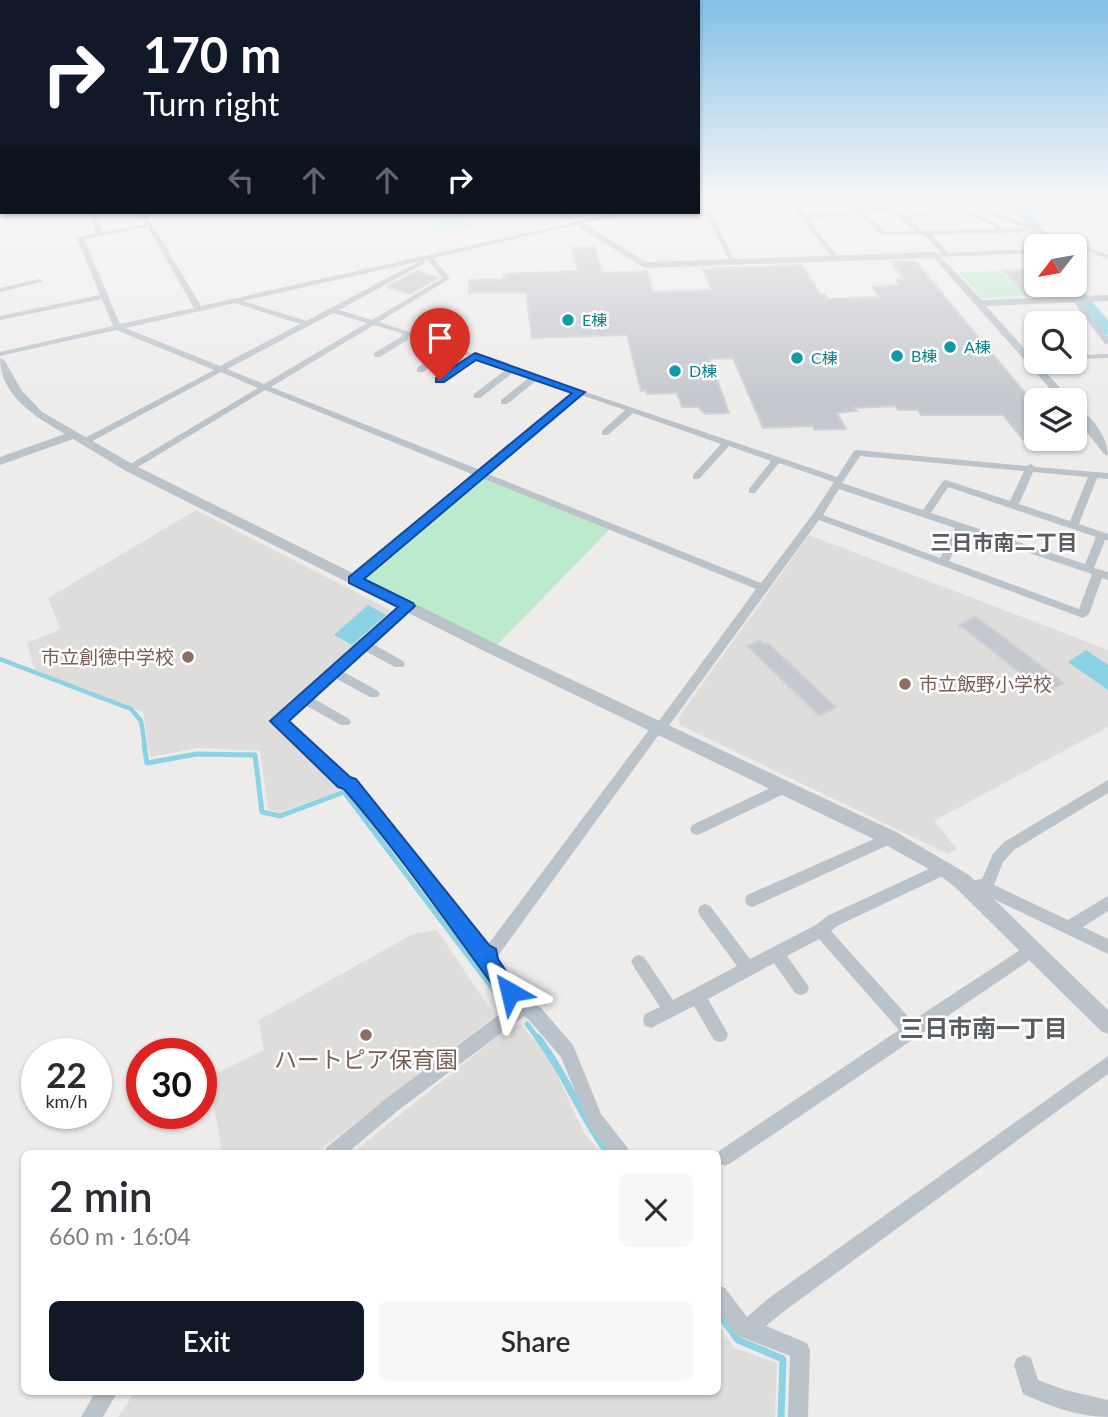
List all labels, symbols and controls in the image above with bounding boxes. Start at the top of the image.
text: 170 m [143,25,281,83]
icon: right [28,28,119,119]
text: Turn right [143,84,279,123]
icon: left [222,161,260,199]
icon: ahead [295,161,333,199]
icon: ahead [368,161,406,199]
icon: right [441,161,479,199]
north arrow [1024,234,1087,298]
map controls [1024,234,1087,451]
pin [410,308,470,380]
place label: E棟 [582,310,607,329]
button: search [1024,311,1087,374]
marker: E棟 [560,312,576,328]
icon: arrive [421,319,459,357]
place label: A棟 [964,337,991,356]
marker: A棟 [942,339,958,355]
place label: B棟 [911,346,937,365]
place label: C棟 [811,348,838,367]
marker: B棟 [889,348,905,364]
marker: C棟 [789,350,805,366]
place label: D棟 [689,361,717,380]
marker: D棟 [667,363,683,379]
button: layers [1024,388,1087,451]
district label: 三日市南二丁目 [931,529,1078,554]
place label: 市立創徳中学校 [41,645,174,668]
marker: 市立創徳中学校 [180,649,196,665]
place label: 市立飯野小学校 [919,672,1052,695]
marker: 市立飯野小学校 [897,676,913,692]
position arrow [473,955,547,1029]
district label: 三日市南一丁目 [900,1013,1068,1042]
marker: ハートピア保育園 [358,1027,374,1043]
speed limit sign: 30 [126,1038,217,1129]
place label: ハートピア保育園 [274,1045,458,1073]
text: 22 [46,1053,87,1095]
text: km/h [45,1090,88,1112]
text: 2 min [49,1171,153,1221]
button: close [619,1173,693,1247]
text: 660 m · 16:04 [49,1222,191,1250]
button: Exit [49,1301,364,1381]
button: Share [378,1301,693,1381]

